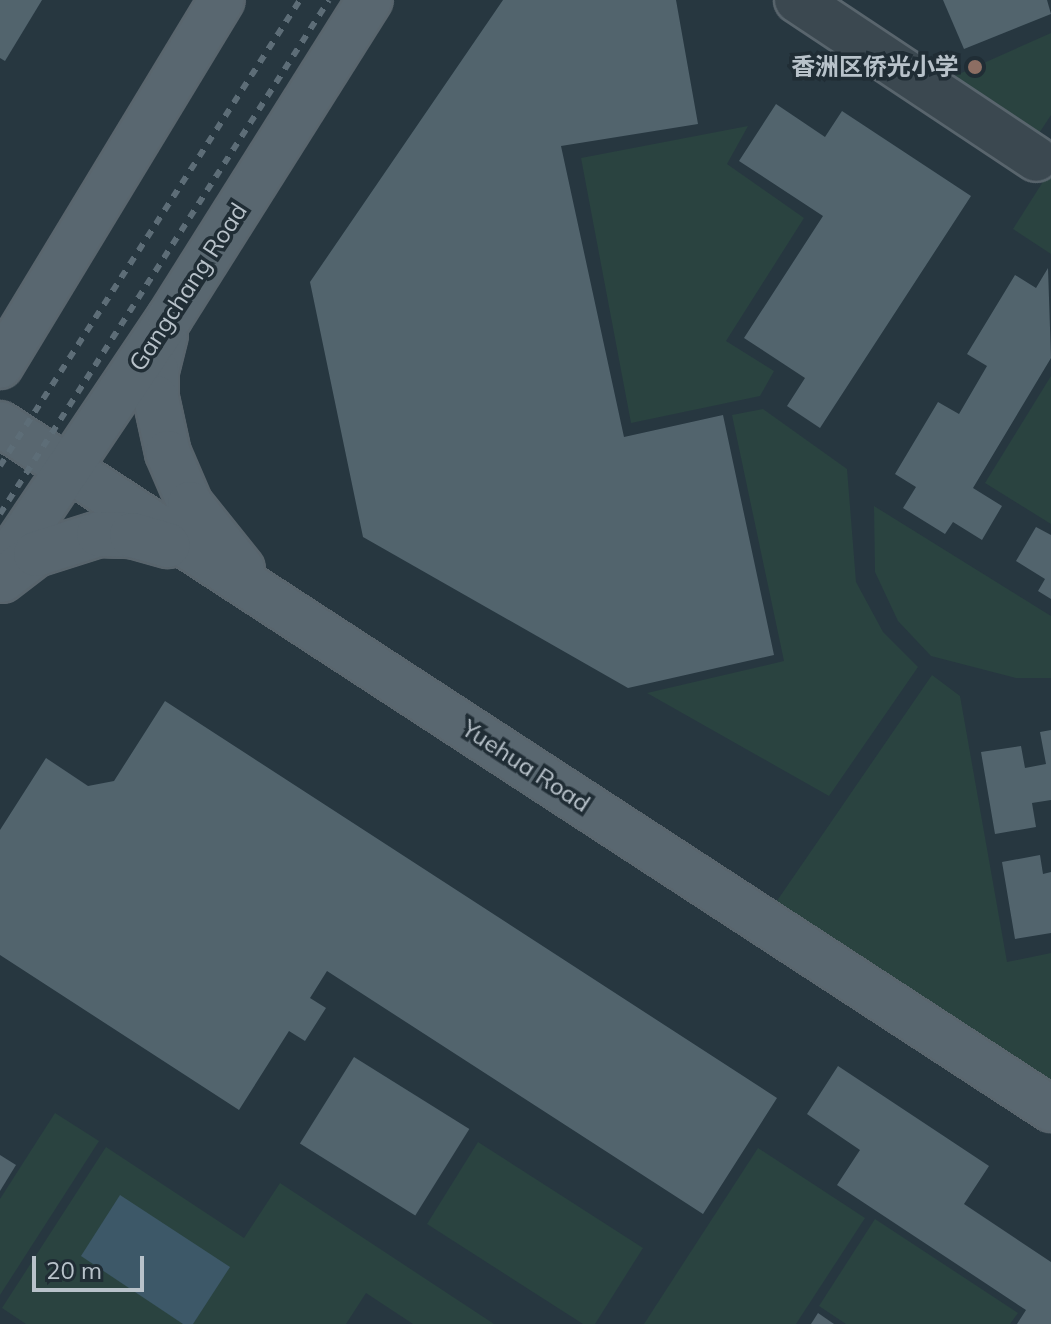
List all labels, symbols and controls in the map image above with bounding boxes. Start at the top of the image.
place label: 香洲区侨光小学 [791,53,959,81]
marker: 香洲区侨光小学 [966,58,984,76]
street label: Gangchang Road [123,198,253,376]
street label: Yuehua Road [456,714,596,818]
scale bar [36,1240,148,1290]
text: 20 m [46,1255,102,1285]

